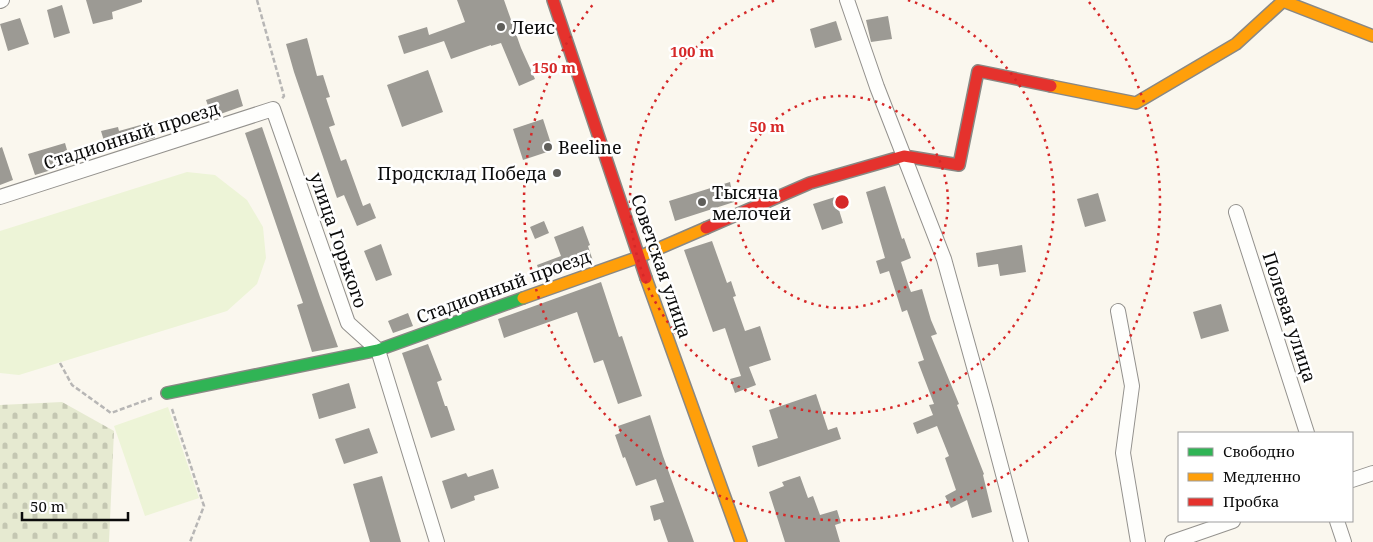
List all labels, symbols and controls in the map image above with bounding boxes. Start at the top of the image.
place label: Леис [511,15,555,39]
marker: Леис [495,21,507,33]
text: 100 m [670,41,714,61]
text: 150 m [532,57,576,77]
street label: Стадионный проезд [40,95,222,175]
text: 50 m [749,116,785,136]
place label: Beeline [558,135,622,159]
marker: Beeline [542,141,554,153]
place label: Продсклад Победа [377,161,547,185]
marker: Продсклад Победа [551,167,563,179]
street label: улица Горького [305,169,373,311]
place label: Тысяча мелочей [712,180,791,225]
street label: Советская улица [626,191,698,341]
centre of rings [833,193,851,211]
marker: Тысяча мелочей [696,196,708,208]
street label: Стадионный проезд [413,243,593,329]
street label: Полевая улица [1258,249,1322,385]
legend [1178,432,1353,522]
text: Свободно [1223,441,1295,461]
text: Медленно [1223,466,1301,486]
scale bar [22,490,129,522]
text: Пробка [1223,491,1279,511]
text: 50 m [30,496,65,516]

